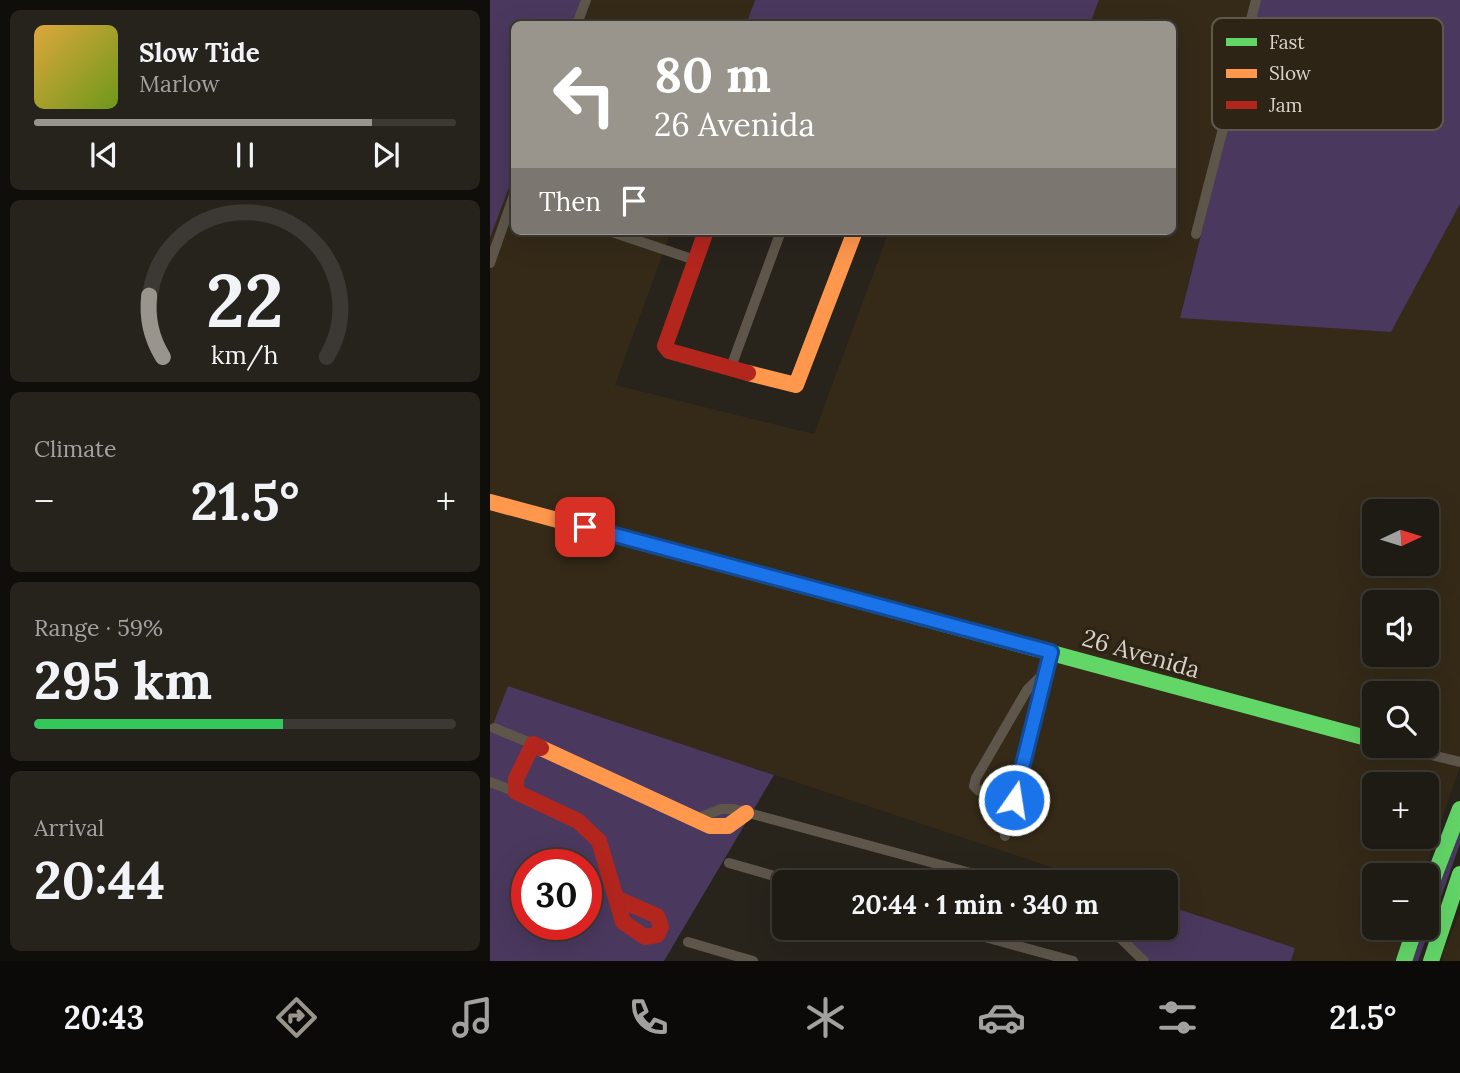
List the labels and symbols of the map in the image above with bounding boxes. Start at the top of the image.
legend [1212,18,1443,130]
text: Fast [1269,30,1305,54]
text: Slow [1269,61,1312,85]
text: Jam [1268,93,1303,117]
pin [555,497,615,557]
north arrow [1362,499,1438,576]
street label: 26 Avenida [1079,622,1203,685]
position arrow [977,763,1051,837]
speed limit sign: 30 [511,849,602,940]

